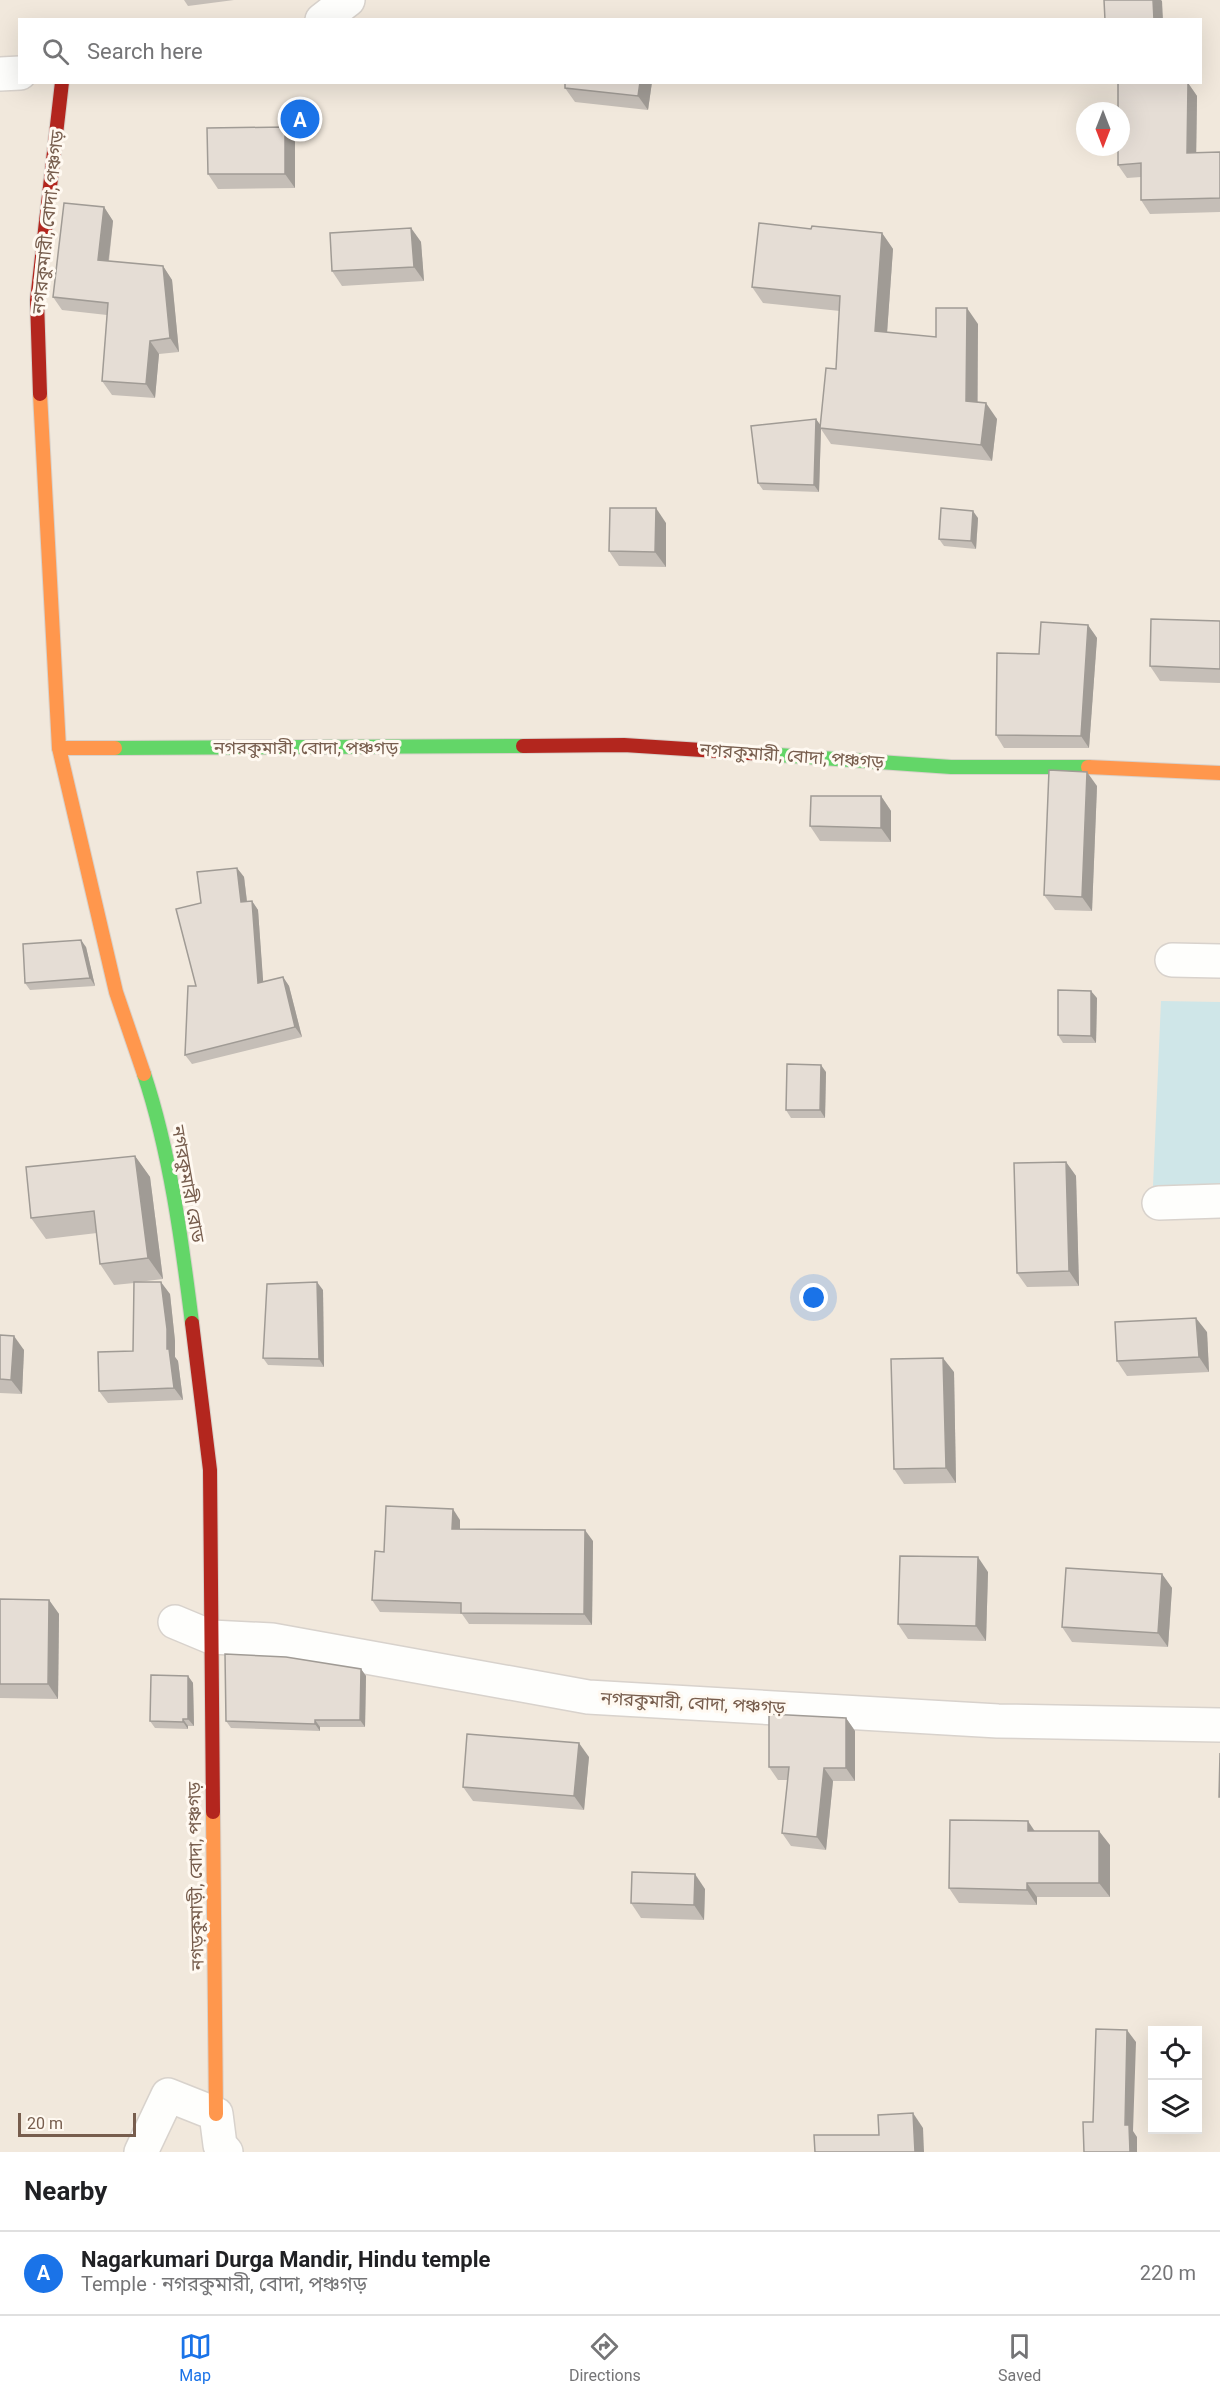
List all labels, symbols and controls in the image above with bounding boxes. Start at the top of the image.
search box [18,18,1202,84]
icon: search [39,35,72,68]
text: Search here [87,39,203,64]
pin: A [280,96,320,142]
north arrow [1076,102,1130,156]
street label: নগরকুমারী, বোদা, পঞ্চগড় [27,129,69,316]
street label: নগরকুমারী, বোদা, পঞ্চগড় [213,737,398,759]
street label: নগরকুমারী, বোদা, পঞ্চগড় [698,739,885,773]
street label: নগরকুমারী রোড [167,1123,209,1244]
your location [799,1283,828,1312]
street label: নগরকুমারী, বোদা, পঞ্চগড় [599,1687,786,1719]
street label: নগড়কুমাড়ী, বোদা, পঞ্চগড় [183,1781,209,1972]
map controls [1148,2026,1202,2134]
button: locate [1148,2026,1202,2080]
button: layers [1148,2080,1202,2134]
scale bar [18,2110,136,2138]
text: 20 m [27,2114,63,2133]
text: Nearby [24,2176,107,2206]
text: Nagarkumari Durga Mandir, Hindu temple [81,2247,490,2272]
text: A [37,2261,50,2285]
text: 220 m [1140,2261,1196,2285]
text: Temple · নগরকুমারী, বোদা, পঞ্চগড় [81,2272,367,2296]
tab: Map [179,2330,212,2385]
tab: Directions [569,2330,641,2385]
tab: Saved [998,2330,1041,2385]

